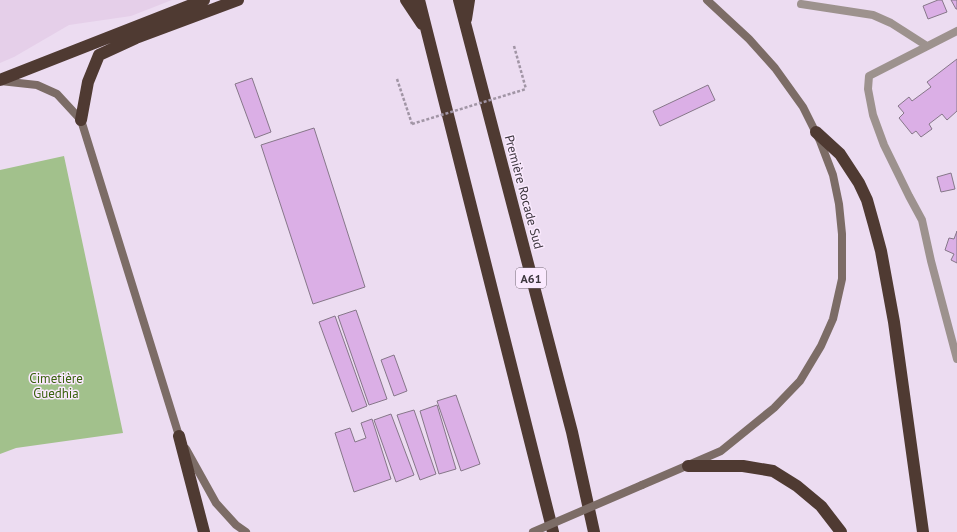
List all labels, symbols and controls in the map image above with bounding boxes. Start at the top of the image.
street label: Première Rocade Sud [501,133,547,251]
road number: A61 [516,268,546,288]
park label: Cimetière Guedhia [29,370,83,402]

